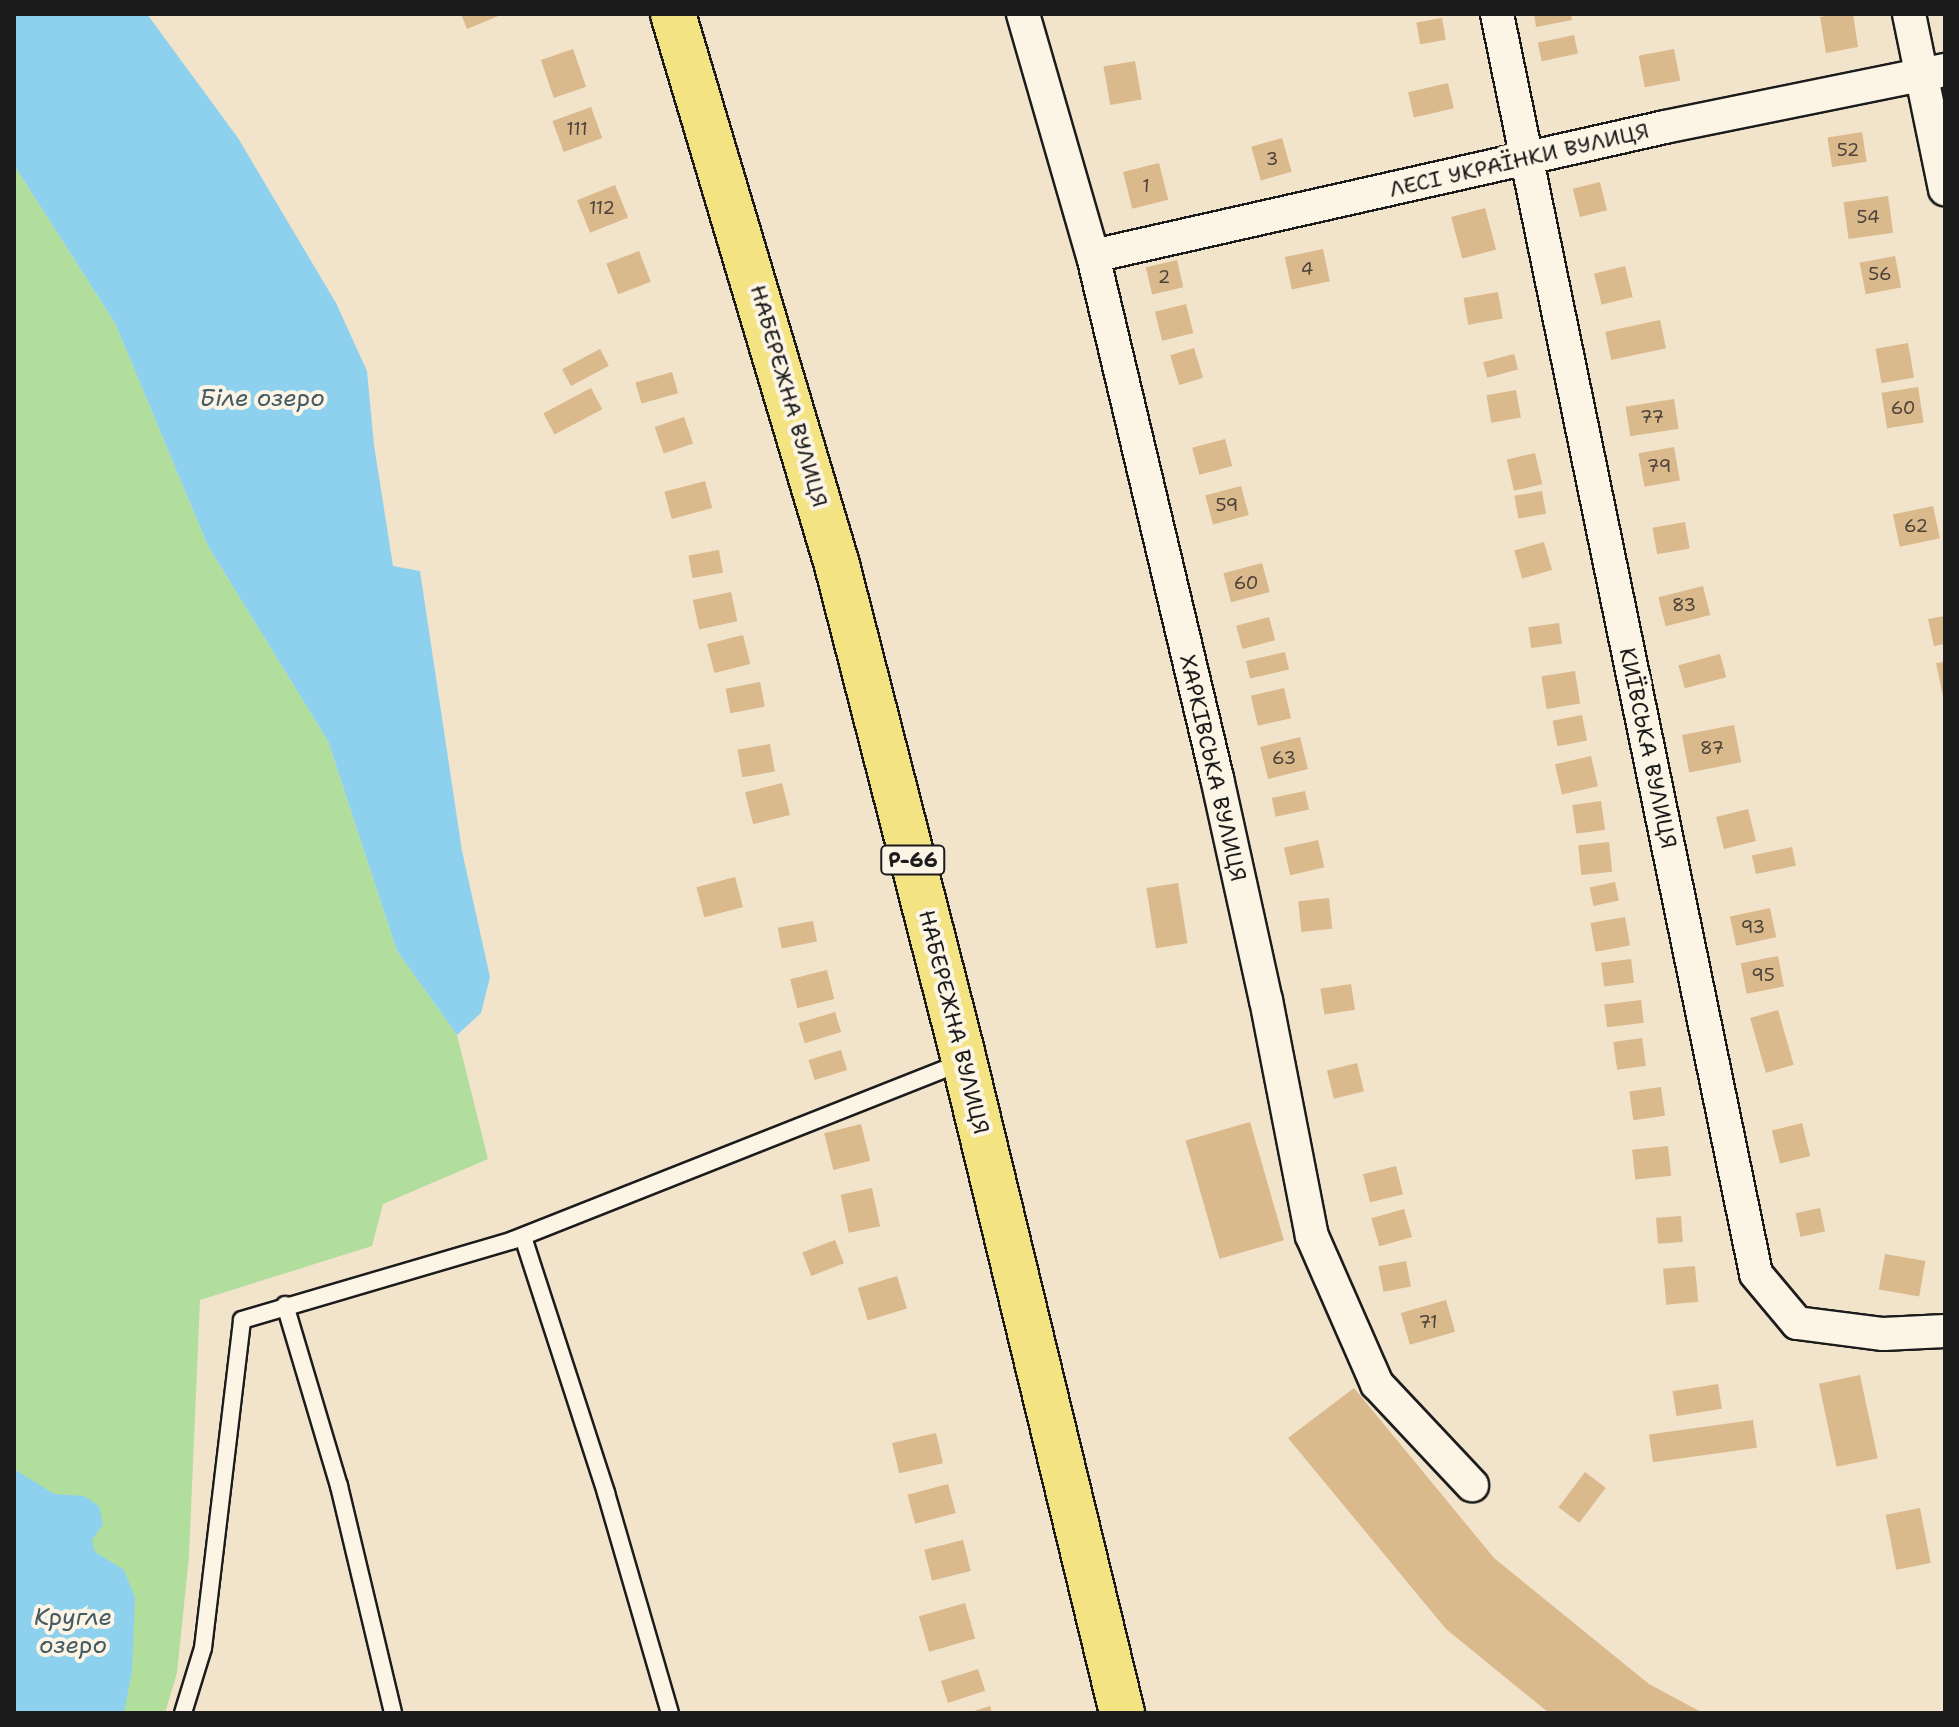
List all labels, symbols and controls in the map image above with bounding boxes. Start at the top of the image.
street label: ЛЕСІ УКРАЇНКИ ВУЛИЦЯ [1387,117,1651,203]
house number: 111 [566,118,588,140]
house number: 52 [1837,139,1859,161]
house number: 3 [1266,148,1278,170]
house number: 1 [1142,175,1150,197]
house number: 112 [589,197,615,219]
house number: 54 [1856,206,1880,228]
house number: 4 [1301,258,1313,280]
house number: 56 [1868,263,1892,285]
house number: 2 [1158,266,1170,288]
street label: НАБЕРЕЖНА ВУЛИЦЯ [745,282,833,510]
water label: Біле озеро [199,385,325,413]
house number: 60 [1891,397,1915,419]
house number: 77 [1640,406,1664,428]
house number: 79 [1647,455,1671,477]
house number: 59 [1216,494,1238,516]
house number: 62 [1904,515,1928,537]
house number: 60 [1234,572,1258,594]
house number: 83 [1672,594,1696,616]
street label: КИЇВСЬКА ВУЛИЦЯ [1614,645,1682,851]
street label: ХАРКІВСЬКА ВУЛИЦЯ [1174,652,1252,884]
house number: 87 [1700,737,1724,759]
house number: 63 [1272,747,1296,769]
road number: Р-66 [879,844,947,876]
street label: НАБЕРЕЖНА ВУЛИЦЯ [913,907,995,1137]
house number: 93 [1741,916,1765,938]
house number: 95 [1751,964,1775,986]
house number: 71 [1418,1311,1438,1333]
water label: Кругле озеро [34,1604,112,1660]

